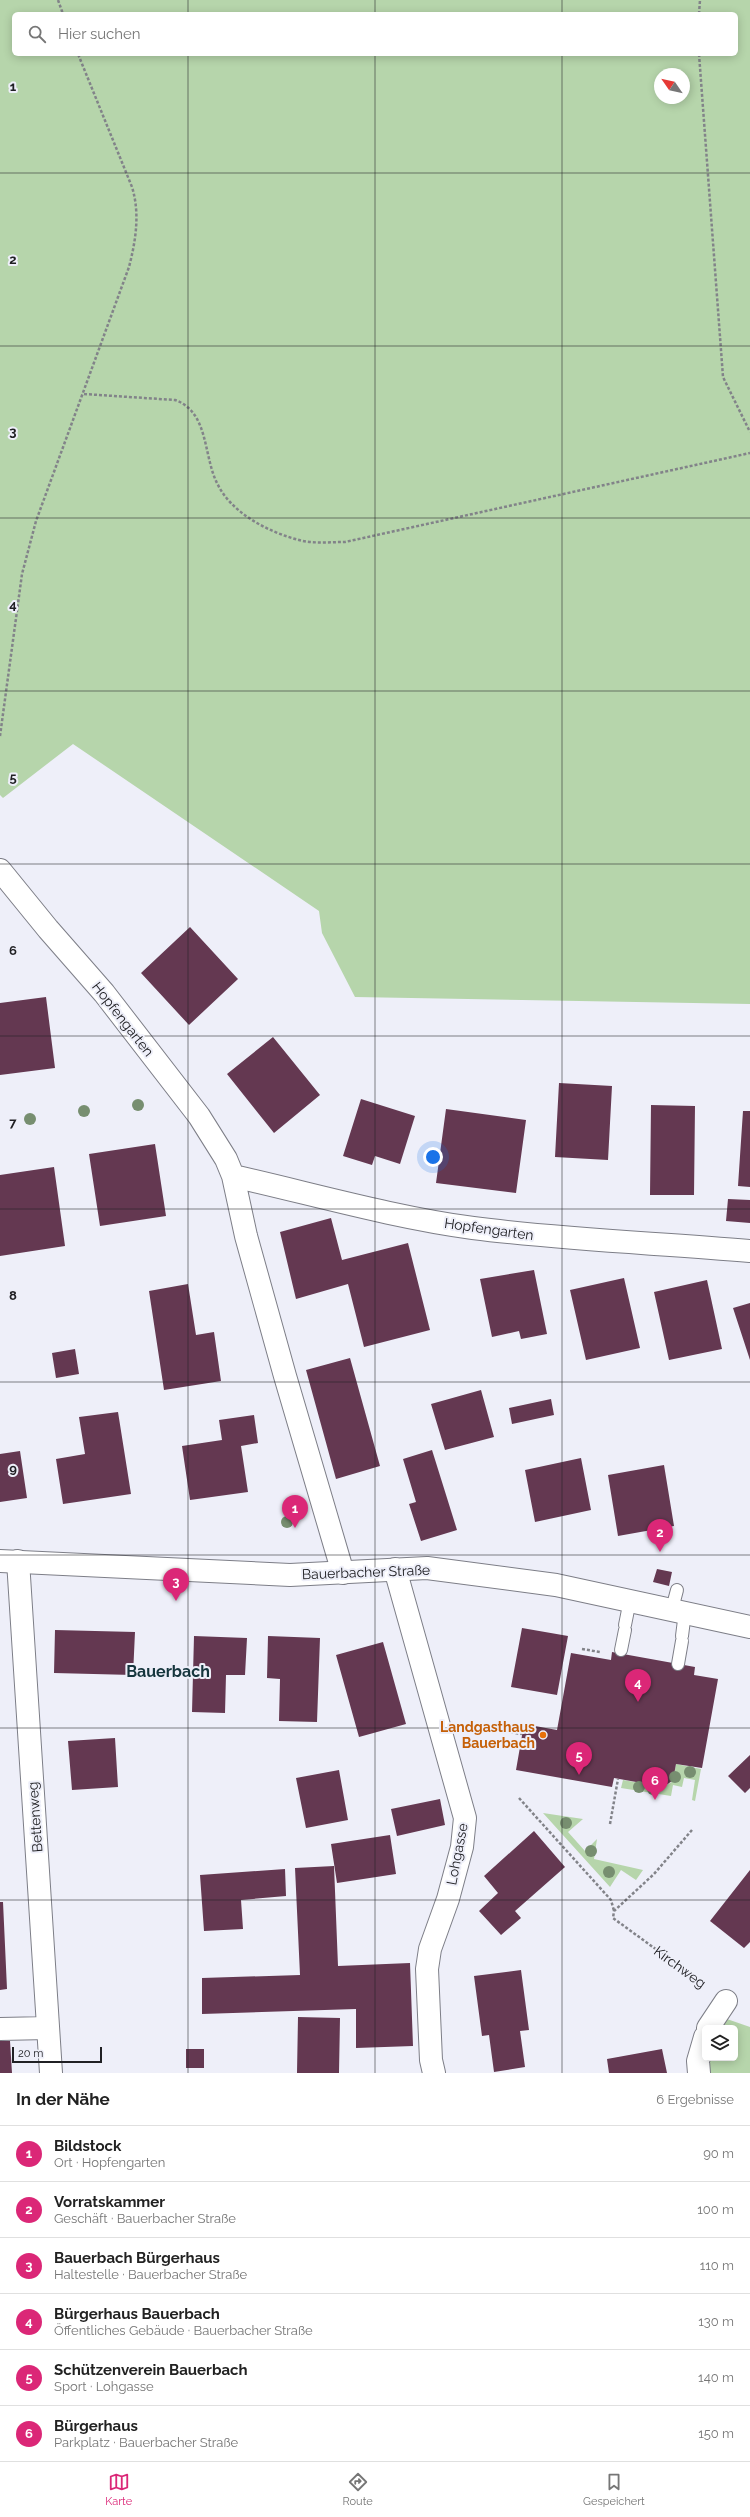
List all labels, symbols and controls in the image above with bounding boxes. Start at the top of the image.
search box [12,12,738,56]
icon: search [26,23,48,45]
text: Hier suchen [58,25,141,43]
north arrow [654,68,690,104]
text: 1 [10,79,17,94]
text: 2 [9,252,17,267]
text: 3 [9,424,17,439]
text: 4 [9,597,17,612]
text: 5 [9,770,17,785]
text: 6 [9,943,17,958]
street label: Hopfengarten [89,979,157,1059]
text: 7 [9,1115,17,1130]
your location [423,1147,443,1167]
street label: Hopfengarten [443,1215,535,1243]
text: 8 [9,1288,17,1303]
text: 9 [9,1461,17,1476]
pin: 1 [282,1495,308,1528]
pin: 2 [647,1519,673,1552]
street label: Bauerbacher Straße [302,1562,430,1582]
pin: 3 [163,1568,189,1601]
district label: Bauerbach [126,1662,210,1681]
pin: 4 [625,1669,651,1702]
place label: Landgasthaus Bauerbach [440,1719,535,1751]
marker: Landgasthaus Bauerbach [538,1730,548,1740]
pin: 5 [566,1742,592,1775]
pin: 6 [642,1767,668,1800]
street label: Bettenweg [25,1781,45,1853]
street label: Lohgasse [443,1822,471,1886]
street label: Kirchweg [651,1943,709,1991]
map controls [702,2025,738,2061]
button: layers [702,2025,738,2061]
scale bar [12,2045,102,2064]
text: 20 m [18,2047,43,2060]
text: In der Nähe [16,2089,110,2109]
text: 6 Ergebnisse [656,2092,734,2107]
text: Bildstock [54,2137,121,2155]
text: 1 [26,2146,32,2161]
text: 90 m [703,2146,734,2161]
text: Ort · Hopfengarten [54,2155,165,2170]
text: Vorratskammer [54,2193,165,2211]
text: 2 [25,2202,33,2217]
text: 100 m [697,2202,734,2217]
text: Geschäft · Bauerbacher Straße [54,2211,236,2226]
text: Bauerbach Bürgerhaus [54,2249,220,2267]
text: 3 [25,2258,33,2273]
text: 110 m [700,2258,734,2273]
text: Haltestelle · Bauerbacher Straße [54,2267,247,2282]
text: Bürgerhaus Bauerbach [54,2305,220,2323]
text: 4 [25,2314,33,2329]
text: 130 m [698,2314,734,2329]
text: Öffentliches Gebäude · Bauerbacher Straße [54,2323,313,2338]
text: Schützenverein Bauerbach [54,2361,248,2379]
text: 5 [25,2370,33,2385]
text: 140 m [698,2370,734,2385]
text: Sport · Lohgasse [54,2379,154,2394]
text: Bürgerhaus [54,2417,138,2435]
text: 6 [25,2426,33,2441]
text: 150 m [698,2426,734,2441]
text: Parkplatz · Bauerbacher Straße [54,2435,238,2450]
tab: Karte [105,2471,132,2508]
tab: Route [343,2471,373,2508]
tab: Gespeichert [583,2471,645,2508]

